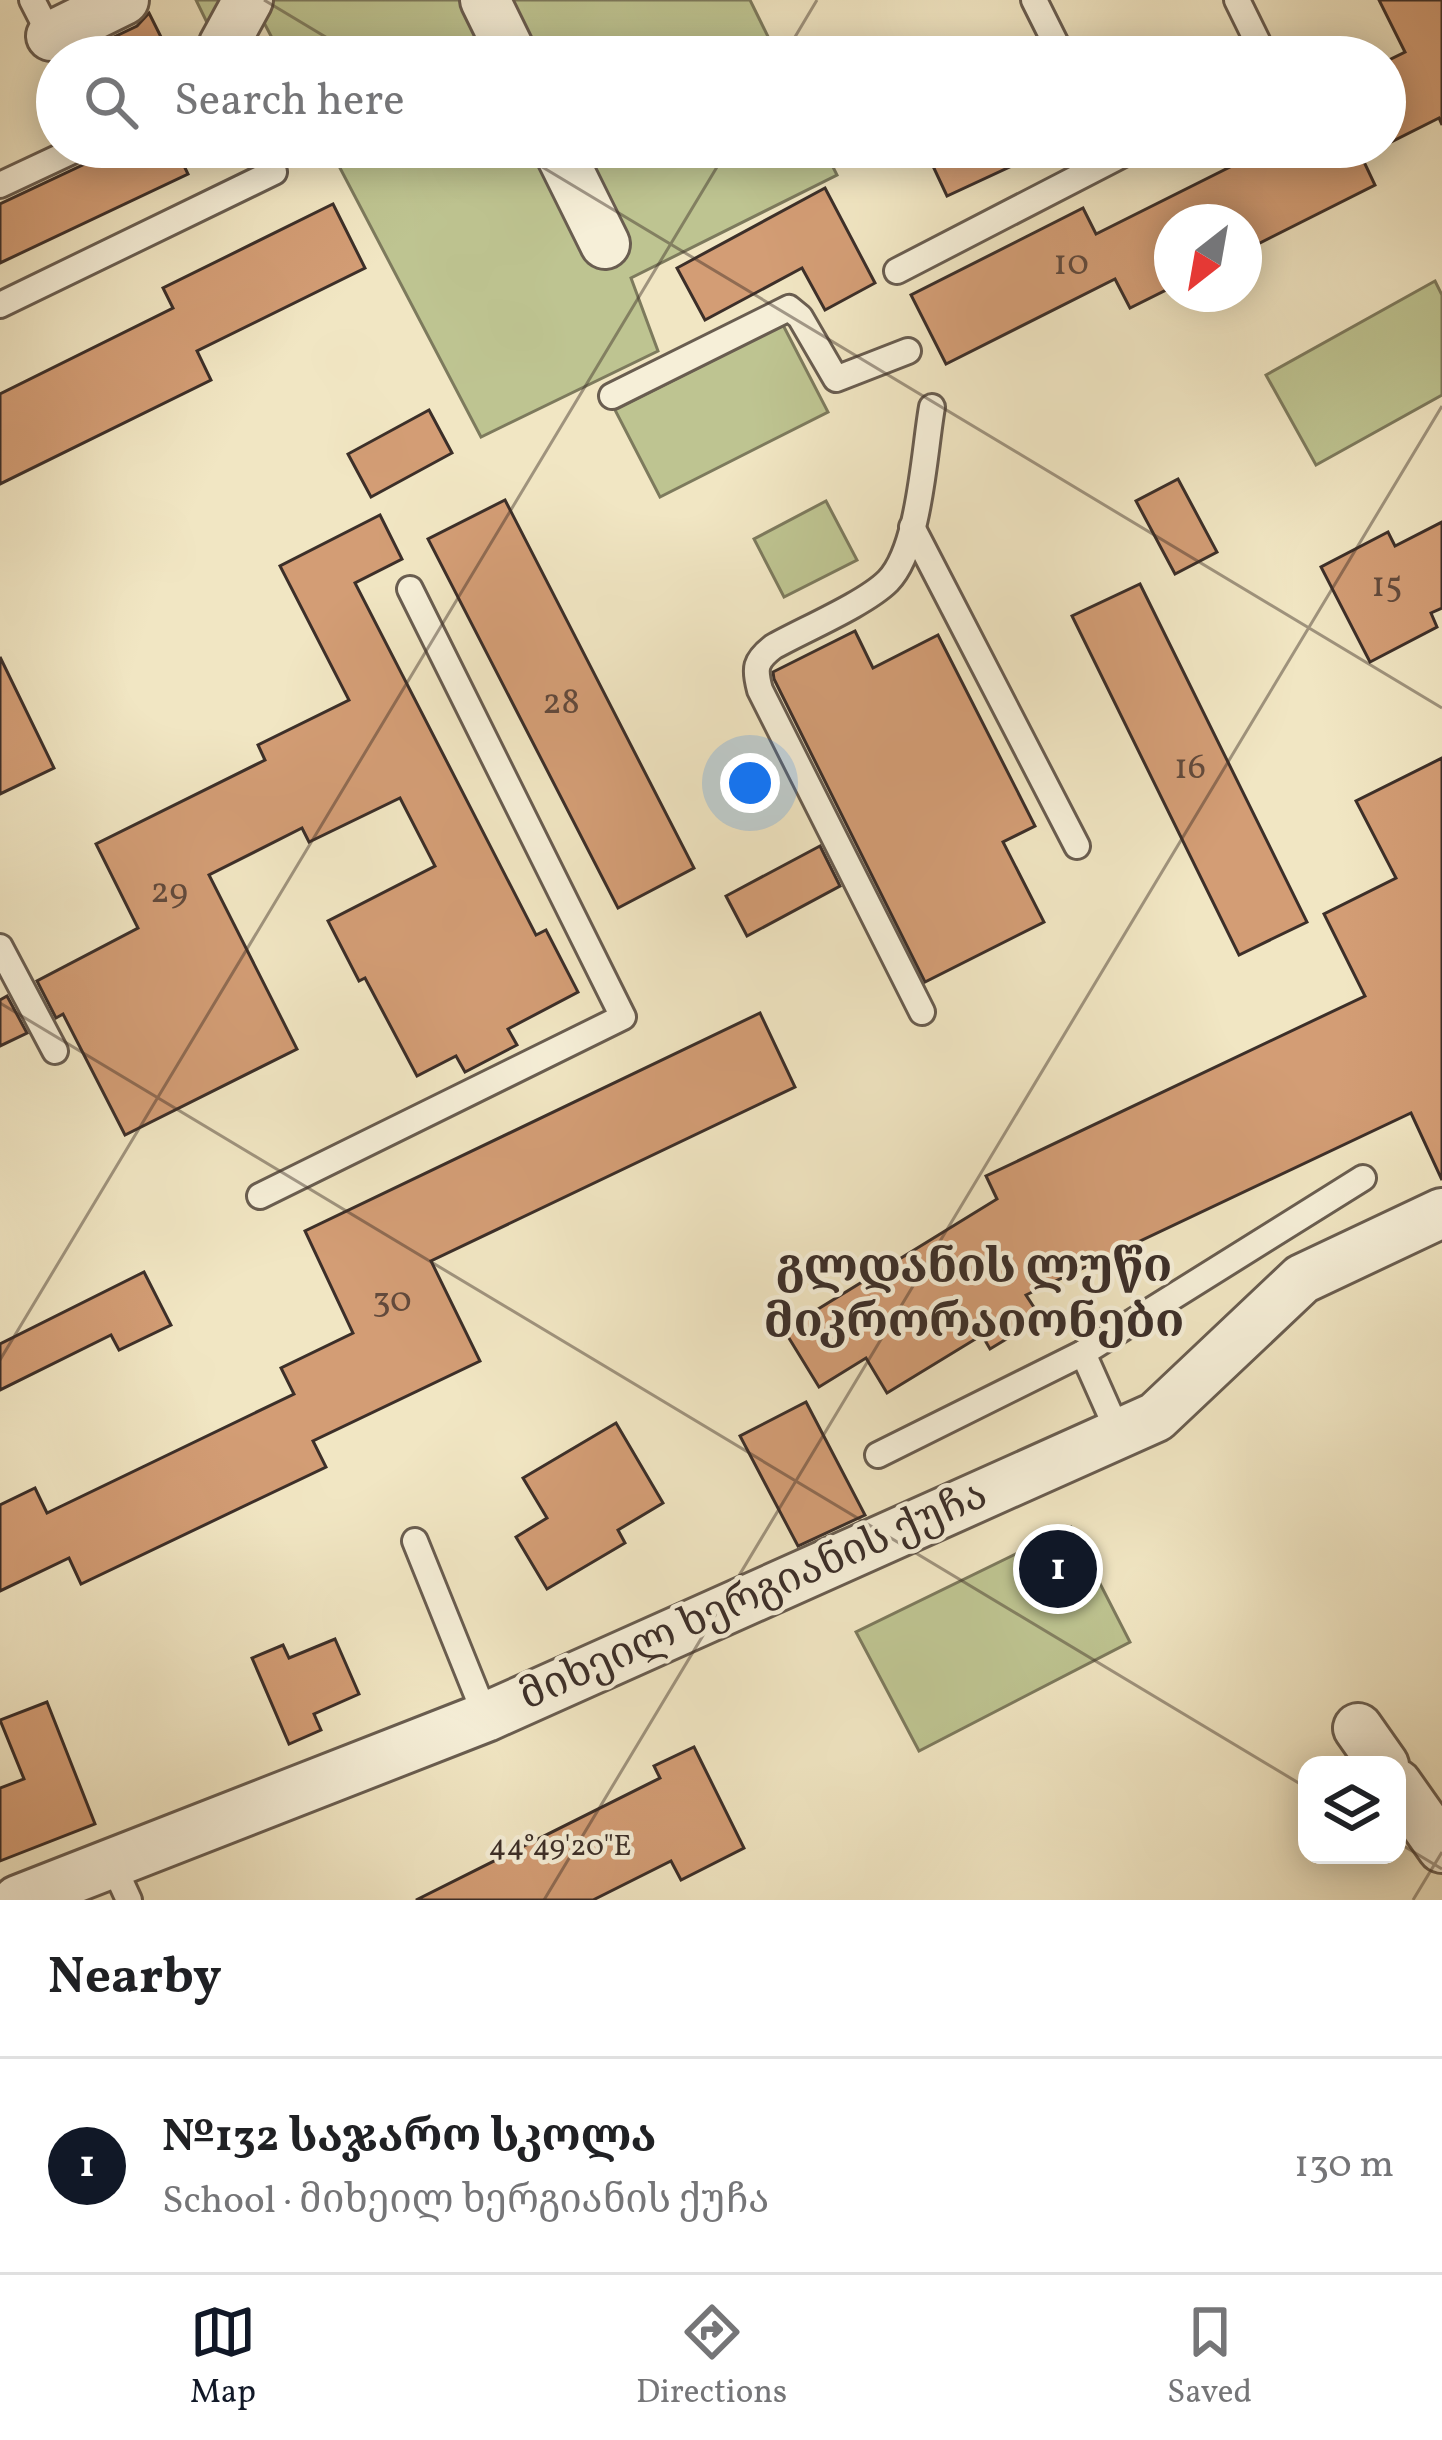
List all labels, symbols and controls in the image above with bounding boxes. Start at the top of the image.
search box [36,36,1406,168]
icon: search [78,69,144,135]
text: Search here [174,71,405,134]
north arrow [1154,204,1262,312]
house number: 10 [1053,240,1089,290]
house number: 15 [1371,562,1403,612]
house number: 28 [542,679,580,729]
house number: 16 [1174,744,1206,794]
your location [720,753,780,813]
house number: 29 [150,868,188,918]
district label: გლდანის ლუწი მიკრორაიონები [764,1235,1184,1357]
house number: 30 [372,1277,412,1327]
street label: მიხეილ ხერგიანის ქუჩა [511,1467,997,1727]
pin: 1 [1019,1524,1097,1614]
map controls [1298,1756,1406,1864]
button: layers [1298,1756,1406,1864]
text: 44°49'20"E [489,1826,631,1868]
text: Nearby [48,1943,222,2014]
text: №132 საჯარო სკოლა [162,2107,656,2170]
text: 1 [79,2139,95,2193]
text: 130 m [1294,2139,1394,2193]
text: School · მიხეილ ხერგიანის ქუჩა [162,2175,769,2229]
tab: Map [190,2299,256,2417]
tab: Directions [636,2299,787,2417]
tab: Saved [1167,2299,1252,2417]

